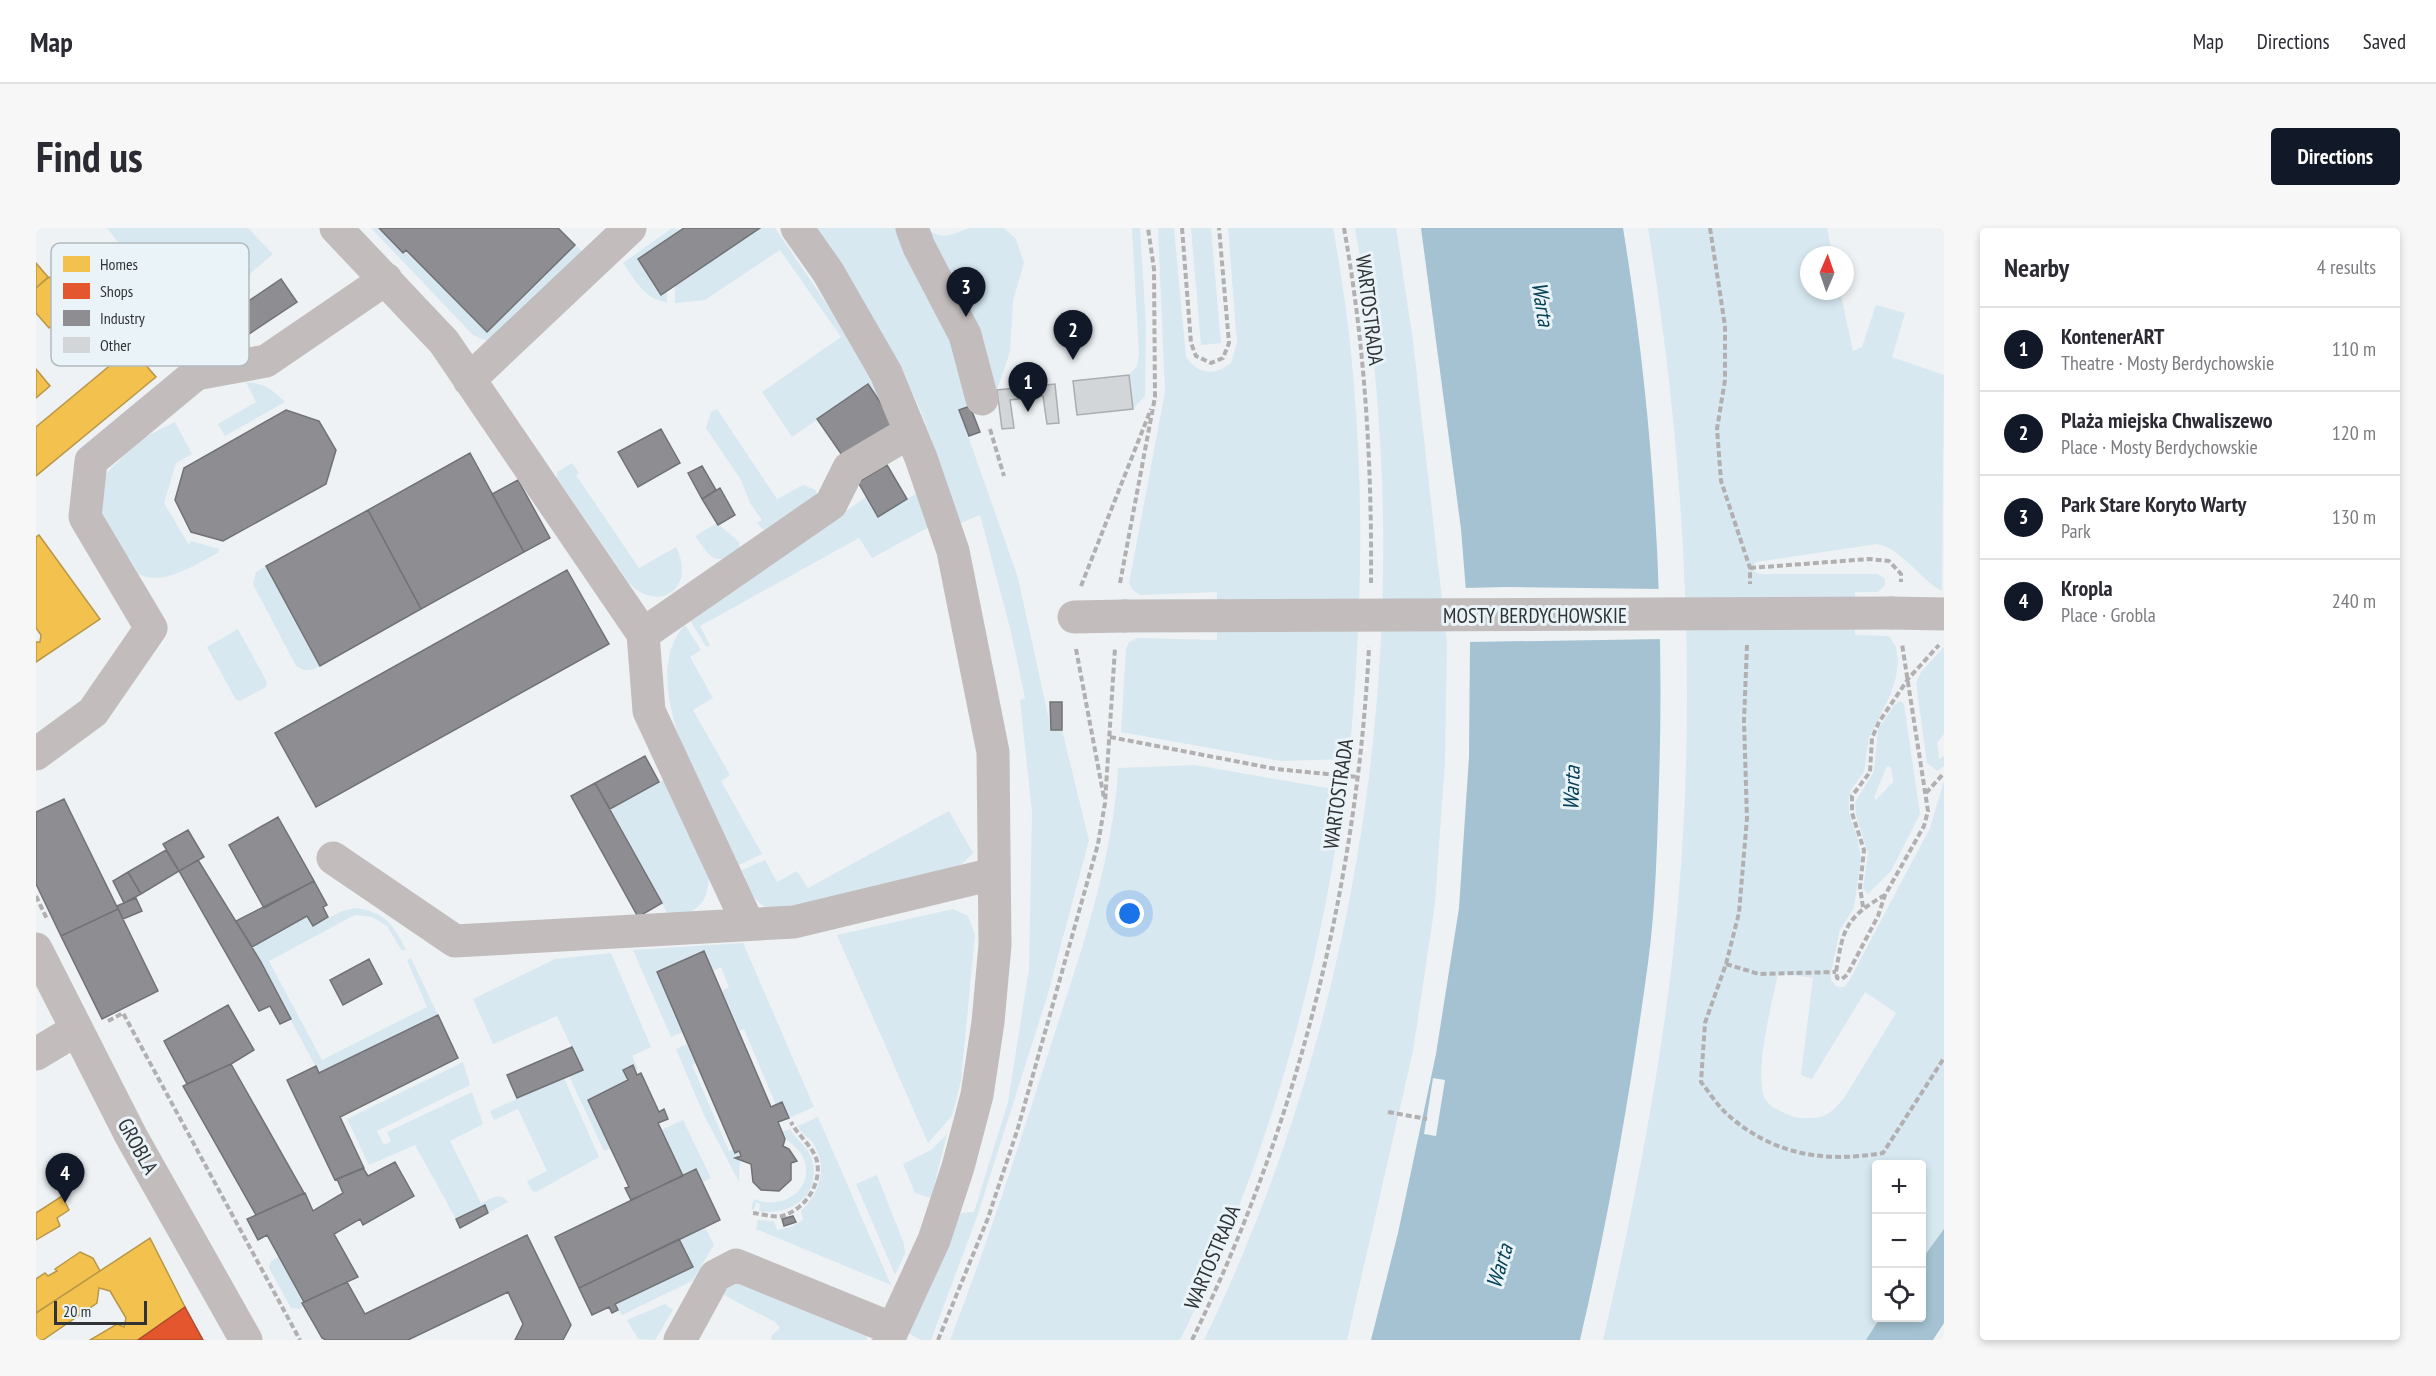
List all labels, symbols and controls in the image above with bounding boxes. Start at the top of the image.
text: Map [30,23,73,60]
text: Map [2193,28,2224,55]
text: Directions [2257,28,2330,55]
text: Saved [2363,28,2406,55]
button: Directions [2271,128,2400,185]
text: Find us [36,129,143,184]
legend [51,243,249,366]
north arrow [1800,246,1854,300]
text: Nearby [2004,251,2069,284]
street label: WARTOSTRADA [1350,253,1390,367]
text: Homes [100,254,138,274]
text: 4 results [2317,254,2376,280]
pin: 3 [946,268,986,317]
water label: Warta [1526,280,1560,329]
text: Shops [100,281,133,301]
text: Industry [100,308,145,328]
pin: 2 [1054,310,1092,360]
text: KontenerART [2061,322,2164,350]
text: Other [100,335,132,355]
text: 1 [2019,336,2028,362]
text: 110 m [2332,336,2376,362]
text: Theatre · Mosty Berdychowskie [2061,350,2274,376]
pin: 1 [1008,362,1048,412]
text: Plaża miejska Chwaliszewo [2061,406,2272,434]
text: 2 [2019,420,2028,446]
text: 120 m [2332,420,2376,446]
text: Place · Mosty Berdychowskie [2061,434,2258,460]
text: Park Stare Koryto Warty [2061,490,2246,518]
text: 3 [2019,504,2028,530]
text: 130 m [2332,504,2376,530]
text: Park [2061,518,2091,544]
text: Kropla [2061,574,2113,602]
text: 4 [2019,588,2028,614]
text: 240 m [2332,588,2376,614]
street label: MOSTY BERDYCHOWSKIE [1443,602,1627,629]
text: Place · Grobla [2061,602,2156,628]
street label: WARTOSTRADA [1317,737,1359,851]
water label: Warta [1556,764,1586,811]
your location [1115,899,1144,928]
street label: GROBLA [112,1113,164,1179]
pin: 4 [45,1154,84,1203]
map controls [1872,1160,1926,1322]
button: + [1872,1160,1926,1214]
street label: WARTOSTRADA [1178,1201,1246,1313]
button: − [1872,1214,1926,1268]
water label: Warta [1479,1240,1519,1291]
button: locate [1872,1268,1926,1322]
scale bar [54,1298,147,1326]
text: 20 m [63,1301,91,1321]

